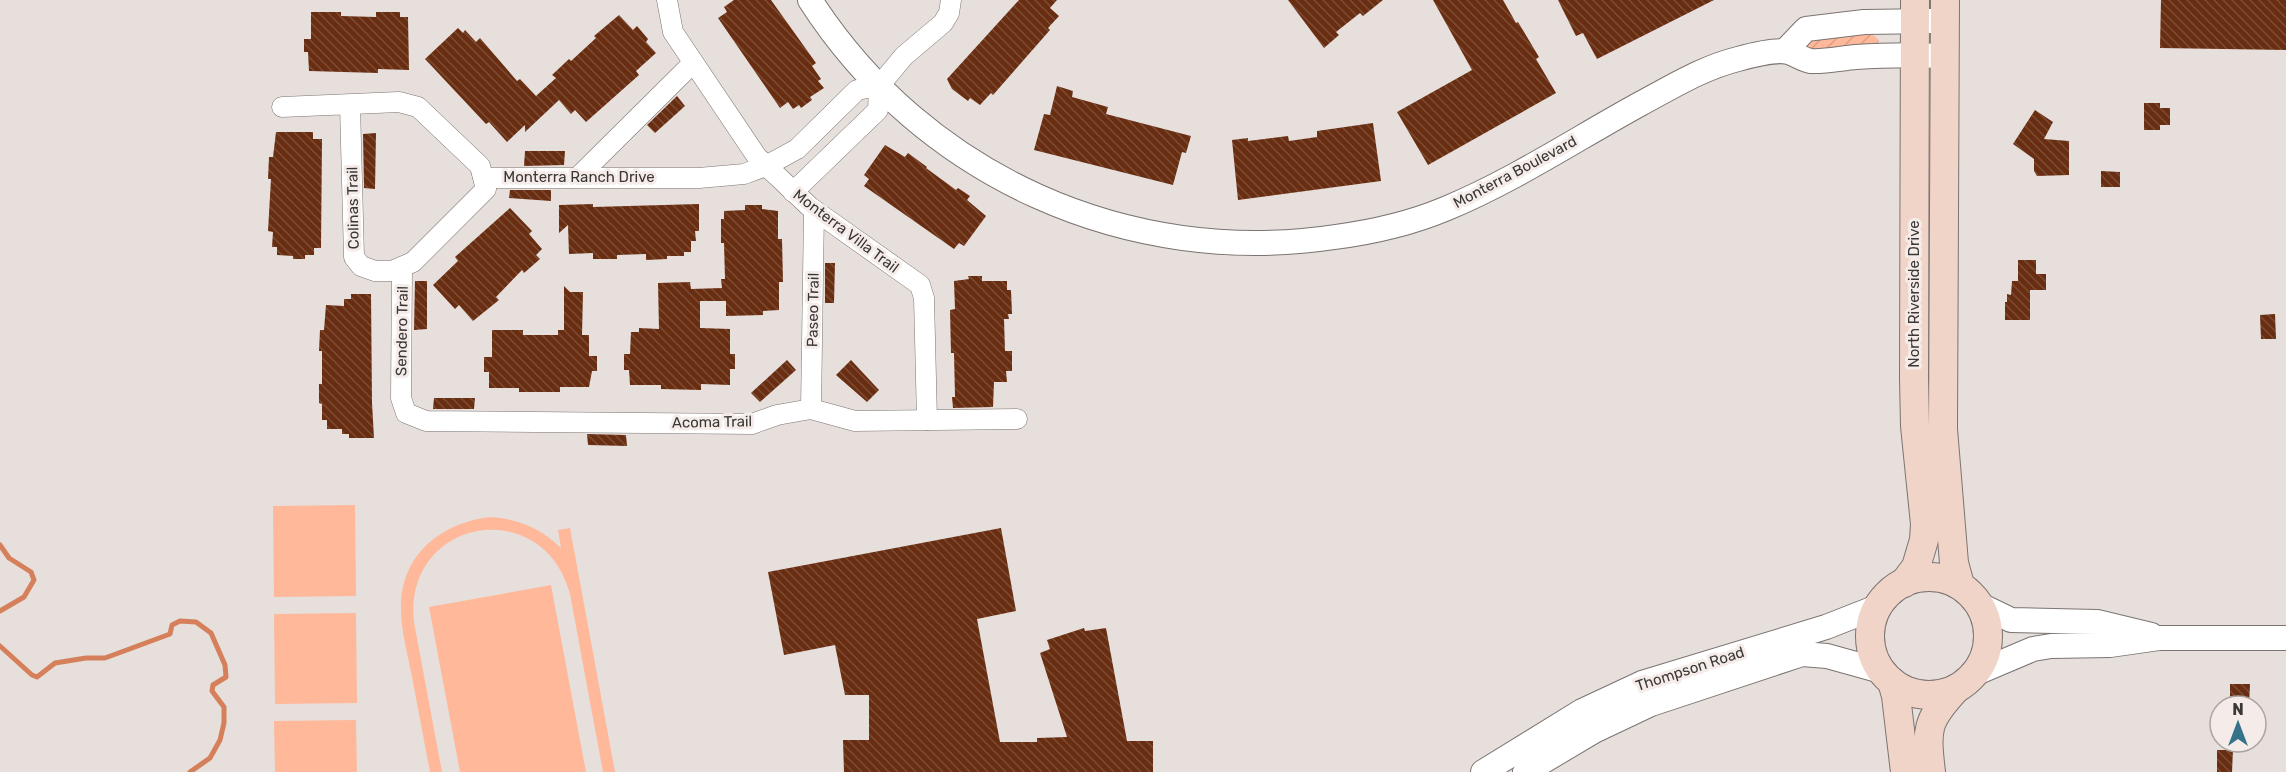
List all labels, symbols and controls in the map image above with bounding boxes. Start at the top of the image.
street label: Monterra Boulevard [1450,132,1580,212]
street label: Colinas Trail [343,166,363,250]
street label: Monterra Ranch Drive [503,168,655,186]
street label: Monterra Villa Trail [790,185,902,277]
street label: North Riverside Drive [1905,220,1923,368]
street label: Paseo Trail [803,273,823,347]
street label: Sendero Trail [392,286,412,376]
street label: Acoma Trail [672,412,752,432]
street label: Thompson Road [1633,643,1747,695]
north arrow [2208,694,2268,754]
text: N [2232,700,2244,719]

